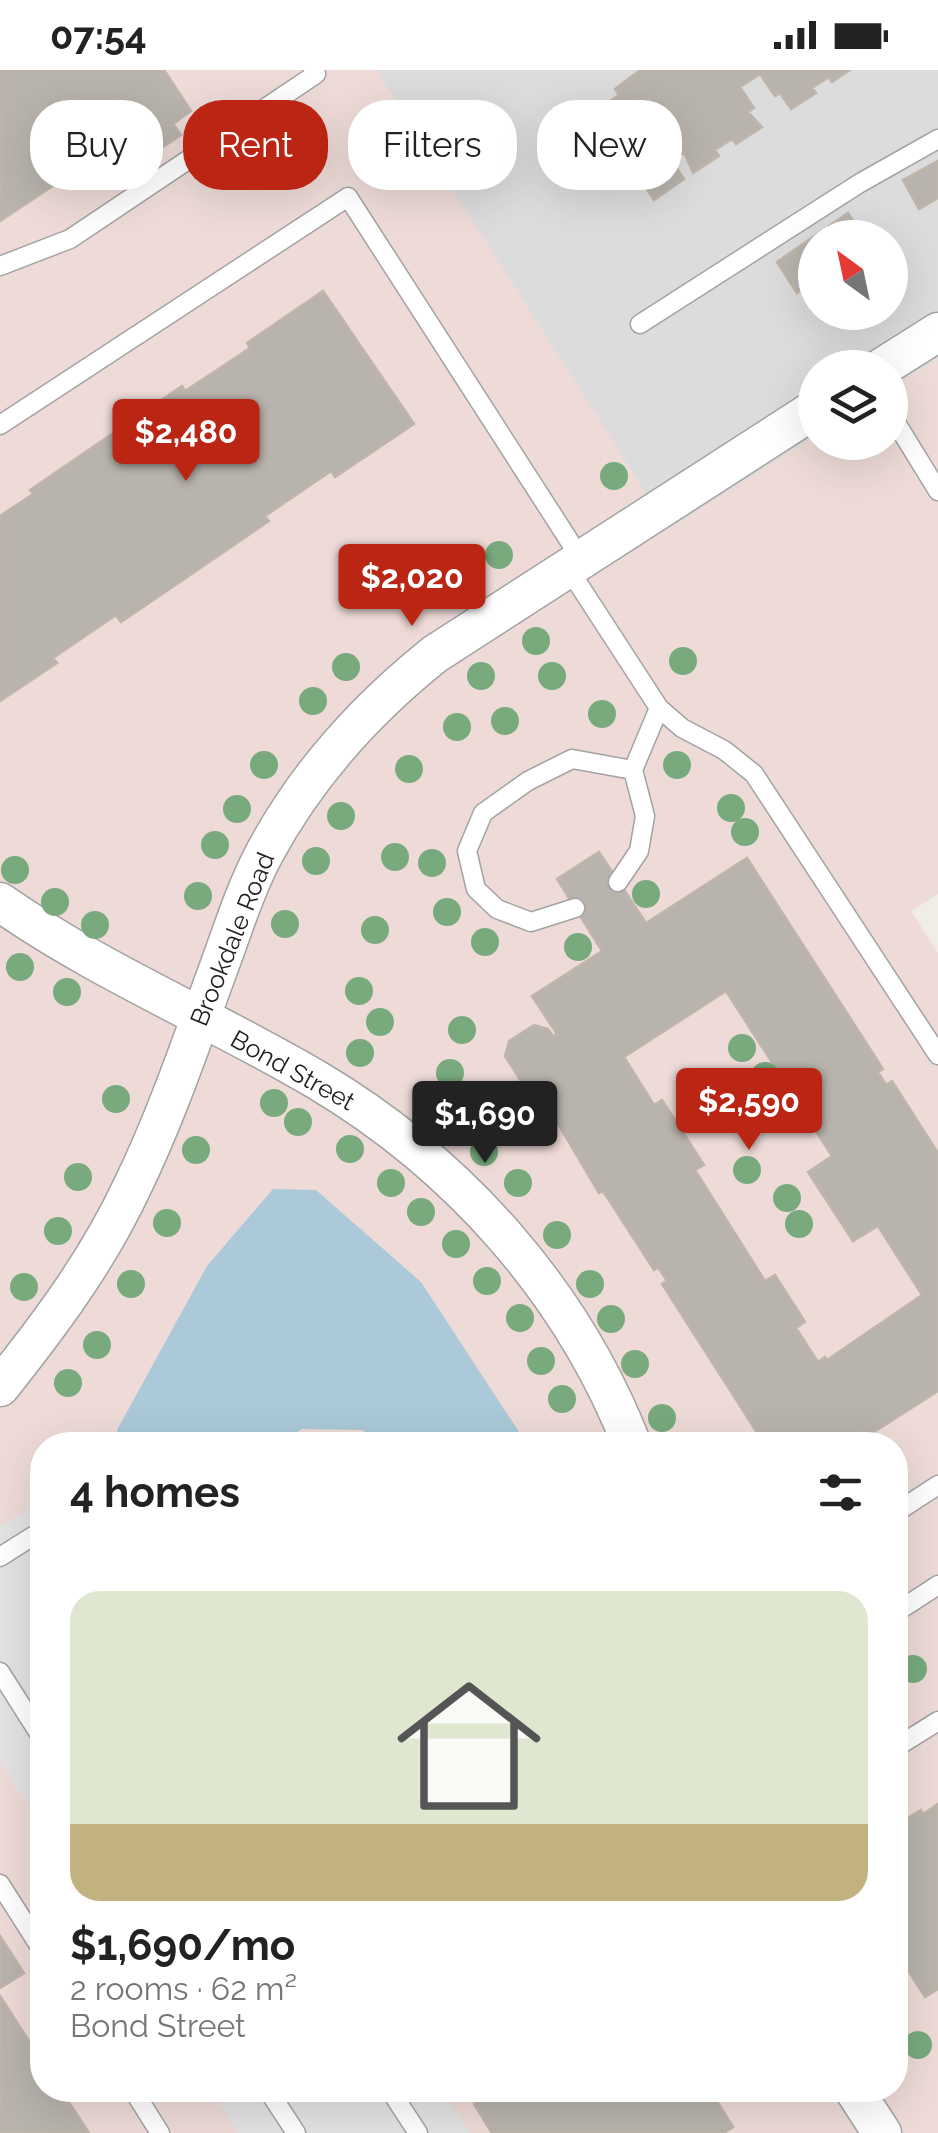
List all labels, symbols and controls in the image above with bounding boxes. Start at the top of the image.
text: 07:54 [50,13,147,58]
chip: Buy [30,100,163,190]
chip: Rent [183,100,328,190]
chip: Filters [348,100,517,190]
chip: New [537,100,682,190]
north arrow [798,220,908,330]
map controls [798,220,908,460]
button: layers [798,350,908,460]
pin: $2,480 [105,399,267,484]
text: $2,480 [134,413,238,450]
pin: $2,020 [331,544,493,629]
text: $2,020 [360,558,464,595]
street label: Brookdale Road [184,848,280,1030]
street label: Bond Street [226,1024,361,1117]
pin: $2,590 [668,1068,830,1153]
pin: $1,690 [404,1081,566,1166]
text: $2,590 [698,1082,800,1119]
text: $1,690 [434,1095,536,1132]
icon: filters [813,1465,868,1520]
text: 4 homes [70,1468,240,1517]
icon: home [379,1656,559,1836]
text: $1,690/mo [70,1921,295,1970]
text: 2 rooms · 62 m² [70,1970,297,2007]
text: Bond Street [70,2007,246,2044]

